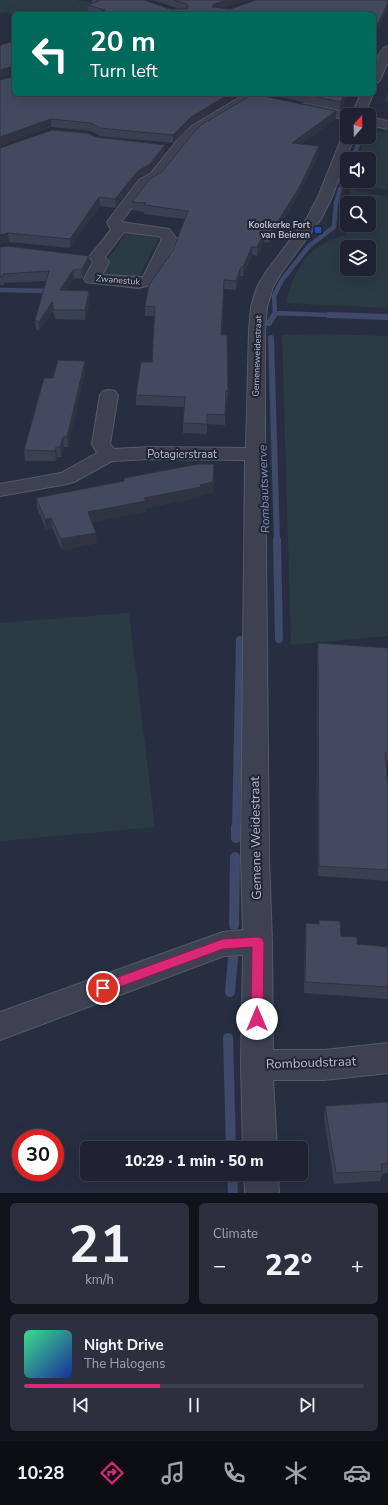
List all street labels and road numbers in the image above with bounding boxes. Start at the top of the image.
street label: Zwanestuk [95,272,141,288]
street label: Gemeneweidestraat [250,314,264,397]
street label: Potagierstraat [147,447,217,462]
street label: Gemene Weidestraat [246,776,266,900]
street label: Romboudstraat [266,1052,357,1074]

